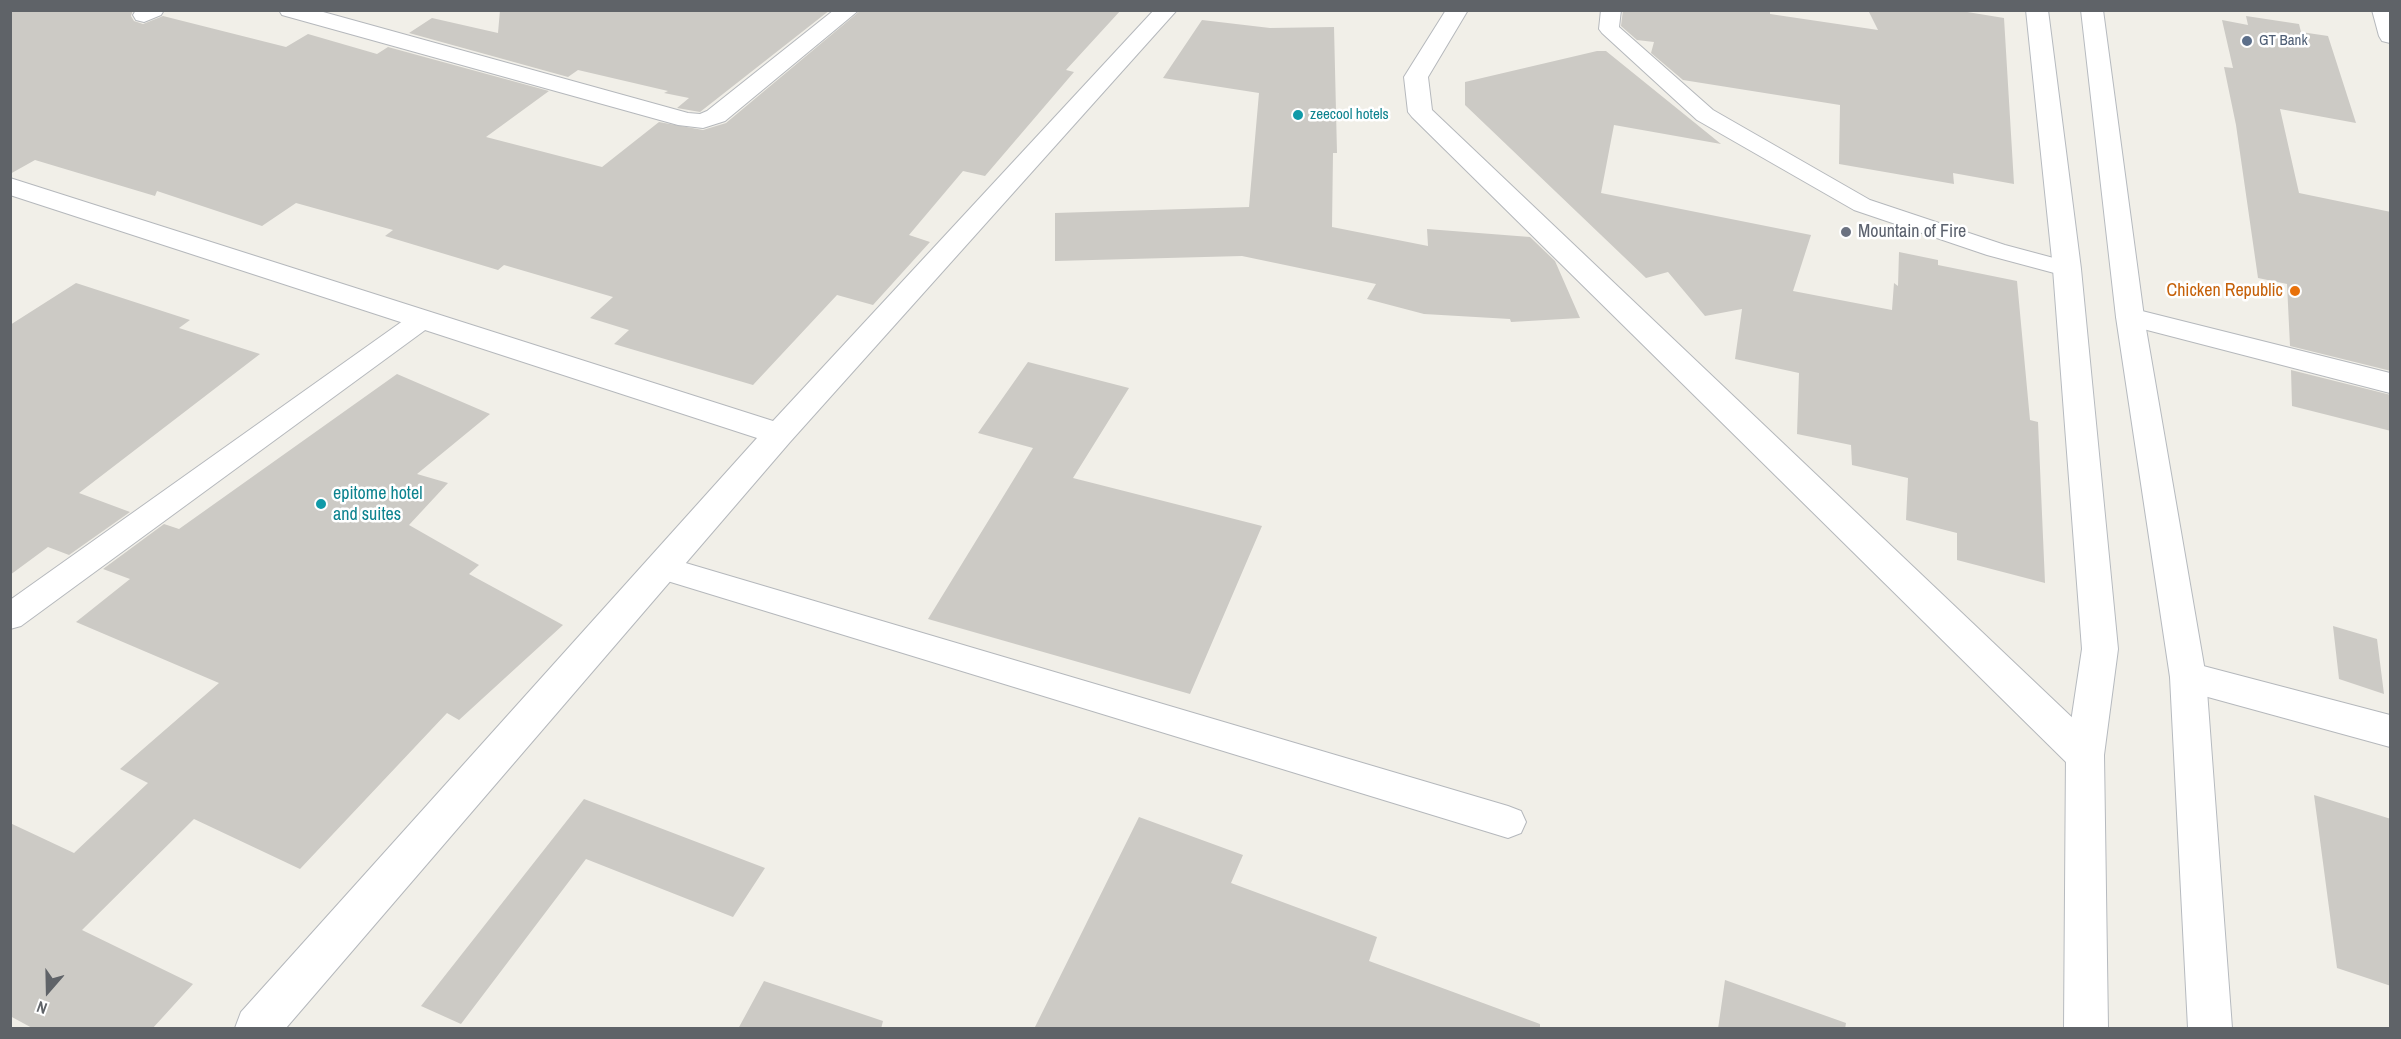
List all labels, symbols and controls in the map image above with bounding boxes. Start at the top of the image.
place label: GT Bank [2259,32,2308,50]
marker: GT Bank [2240,34,2254,48]
place label: zeecool hotels [1310,106,1389,124]
marker: zeecool hotels [1291,108,1305,122]
place label: Mountain of Fire [1858,221,1966,243]
marker: Mountain of Fire [1839,225,1853,239]
place label: Chicken Republic [2167,280,2283,302]
marker: Chicken Republic [2288,284,2302,298]
place label: epitome hotel and suites [333,483,422,526]
marker: epitome hotel and suites [314,497,328,511]
north arrow [18,961,78,1021]
text: N [34,996,50,1020]

